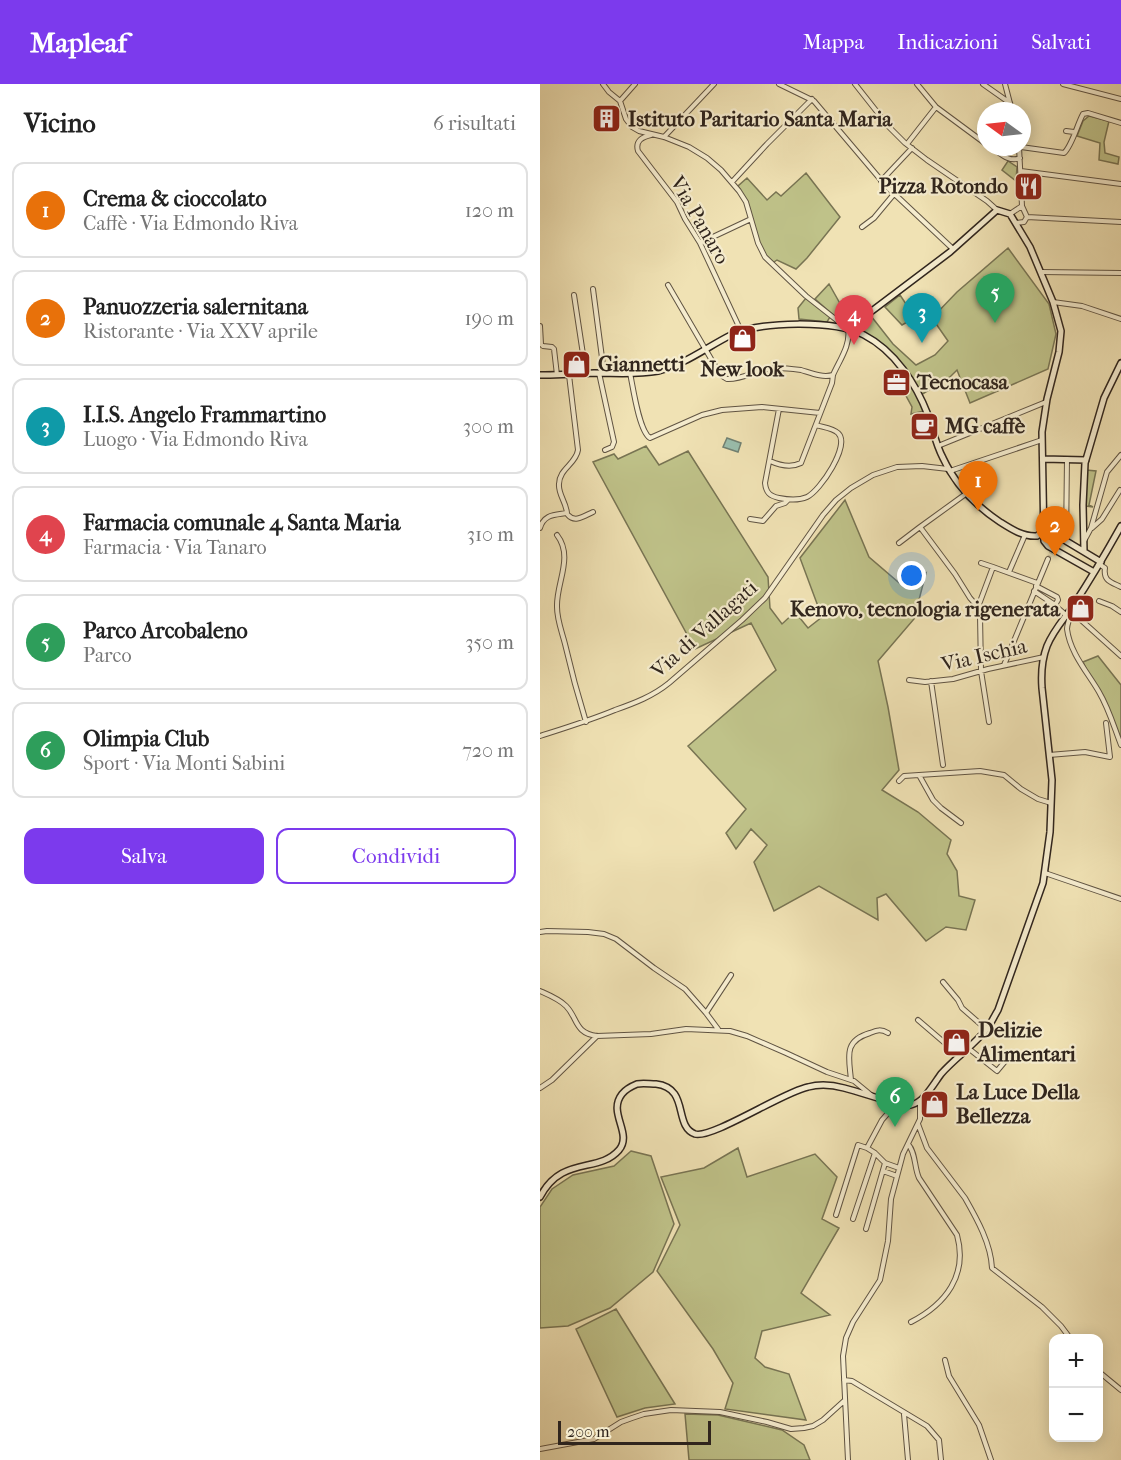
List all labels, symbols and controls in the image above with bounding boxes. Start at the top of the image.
text: Mapleaf [30,26,127,59]
text: Mappa [803,30,864,54]
text: Indicazioni [897,30,998,54]
text: Salvati [1031,30,1091,54]
north arrow [977,102,1031,156]
building icon: Istituto Paritario Santa Maria [591,103,623,135]
place label: Istituto Paritario Santa Maria [628,107,893,131]
text: Vicino [24,108,96,139]
text: 6 risultati [433,112,516,135]
restaurant icon: Pizza Rotondo [1013,170,1045,202]
street label: Via Panaro [665,171,735,268]
place label: Pizza Rotondo [879,174,1008,198]
text: Crema & cioccolato [83,186,267,212]
text: 1 [42,199,49,222]
text: 120 m [465,199,514,222]
text: Caffè · Via Edmondo Riva [83,212,298,235]
pin: 5 [976,274,1014,323]
text: Panuozzeria salernitana [83,294,308,320]
pin: 3 [902,294,941,343]
pin: 4 [834,296,874,345]
text: 2 [40,307,51,330]
text: 190 m [464,307,514,330]
text: Ristorante · Via XXV aprile [83,320,318,343]
shop icon: New look [726,322,758,354]
shop icon: Giannetti [561,348,593,380]
place label: Giannetti [598,352,685,376]
place label: New look [700,357,785,381]
office icon: Tecnocasa [880,366,912,398]
place label: Tecnocasa [916,370,1010,394]
text: I.I.S. Angelo Frammartino [83,402,326,428]
cafe icon: MG caffè [908,410,940,442]
place label: MG caffè [944,414,1026,438]
text: 3 [41,415,50,438]
text: 300 m [463,415,514,438]
text: Luogo · Via Edmondo Riva [83,428,308,451]
pin: 1 [958,462,998,511]
pin: 2 [1036,506,1074,556]
text: Farmacia comunale 4 Santa Maria [83,510,400,536]
text: 4 [40,523,51,546]
text: 310 m [467,523,514,546]
text: Farmacia · Via Tanaro [83,536,267,559]
your location [897,561,926,590]
street label: Via di Vallagati [645,575,762,683]
shop icon: Kenovo, tecnologia rigenerata [1065,593,1097,625]
place label: Kenovo, tecnologia rigenerata [790,597,1061,621]
text: Parco Arcobaleno [83,618,248,644]
text: 5 [41,631,50,654]
text: 350 m [465,631,514,654]
street label: Via Ischia [938,633,1029,677]
text: Parco [83,644,132,667]
text: Olimpia Club [83,726,209,752]
text: 6 [40,739,51,762]
text: 720 m [462,739,514,762]
text: Sport · Via Monti Sabini [83,752,285,775]
button: Salva [24,828,264,884]
button: Condividi [276,828,516,884]
place label: Delizie Alimentari [976,1018,1077,1066]
shop icon: Delizie Alimentari [941,1026,973,1058]
pin: 6 [876,1078,914,1127]
place label: La Luce Della Bellezza [956,1080,1080,1128]
shop icon: La Luce Della Bellezza [919,1088,951,1120]
map controls [1049,1334,1103,1442]
button: + [1049,1334,1103,1388]
button: − [1049,1388,1103,1442]
scale bar [558,1418,711,1446]
text: 200 m [567,1422,610,1441]

